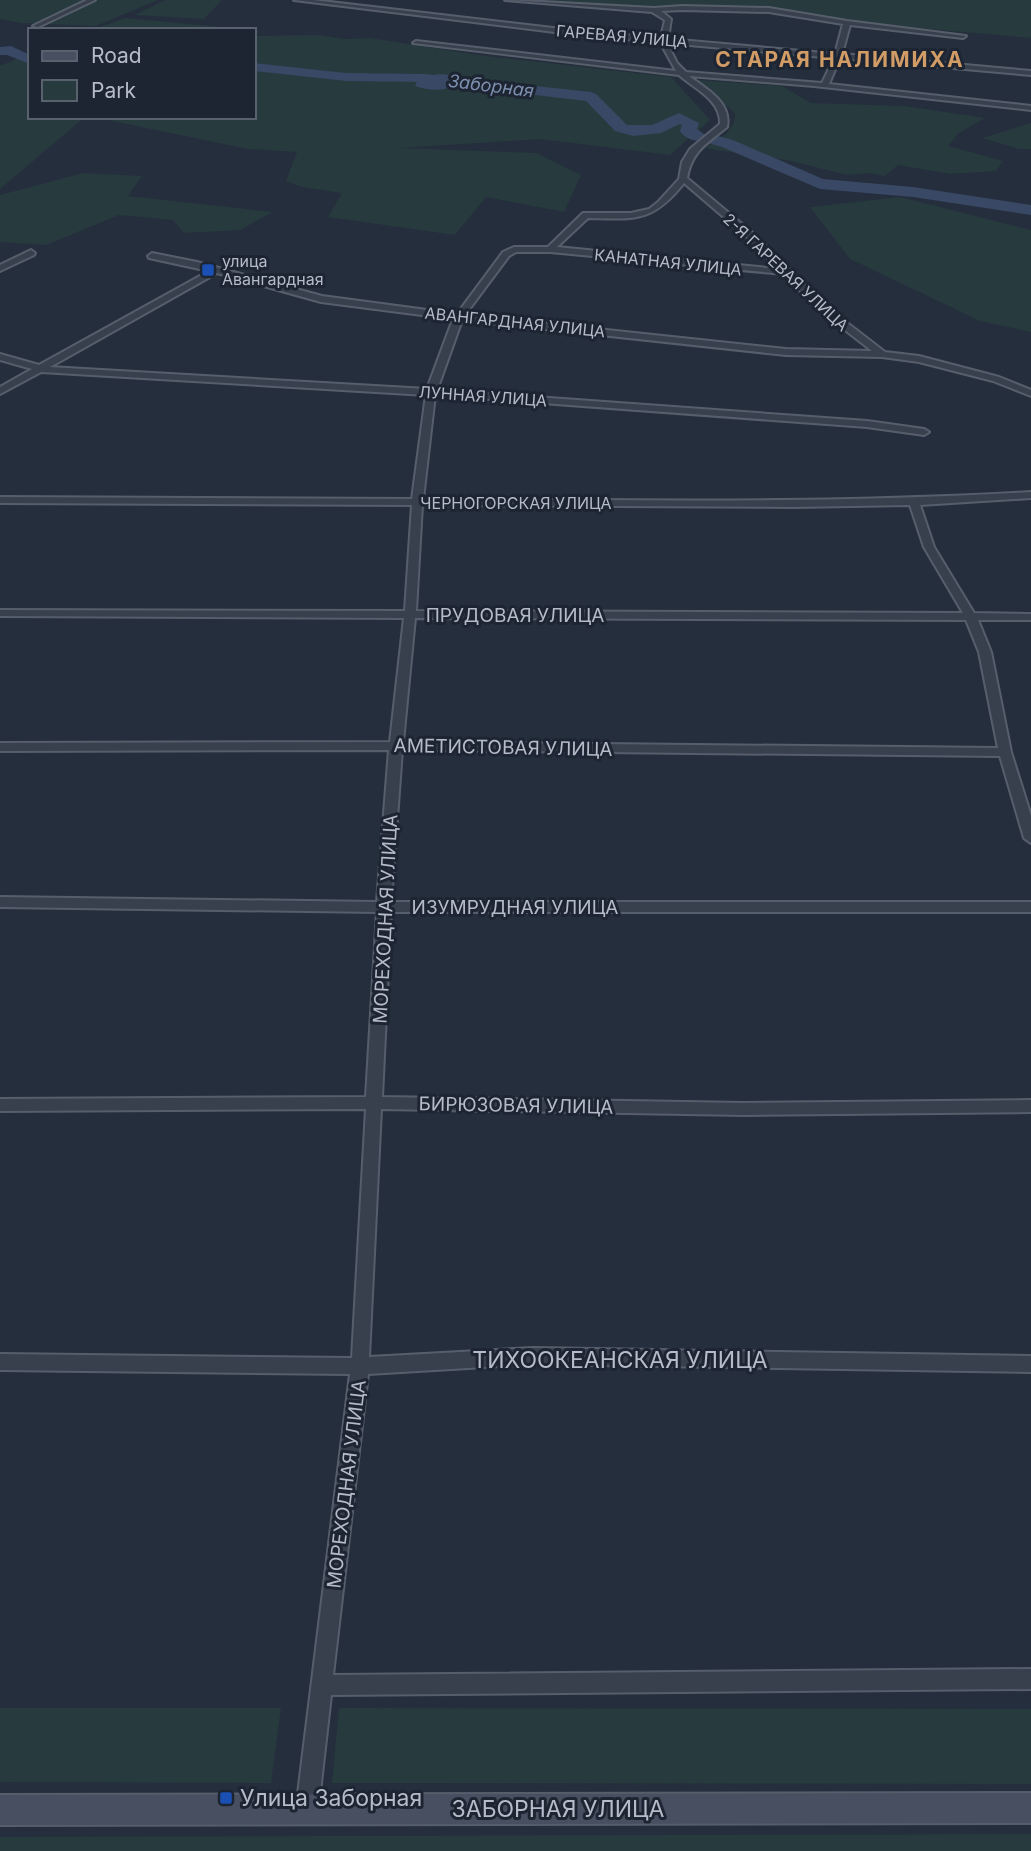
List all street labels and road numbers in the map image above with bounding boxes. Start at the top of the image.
street label: ГАРЕВАЯ УЛИЦА [556,20,688,52]
street label: 2-Я ГАРЕВАЯ УЛИЦА [719,209,853,335]
street label: КАНАТНАЯ УЛИЦА [593,244,743,280]
street label: АВАНГАРДНАЯ УЛИЦА [424,303,606,341]
street label: ЛУННАЯ УЛИЦА [418,382,548,410]
street label: ЧЕРНОГОРСКАЯ УЛИЦА [420,493,612,513]
street label: ПРУДОВАЯ УЛИЦА [426,604,604,627]
street label: АМЕТИСТОВАЯ УЛИЦА [393,734,613,761]
street label: МОРЕХОДНАЯ УЛИЦА [369,814,402,1024]
street label: ИЗУМРУДНАЯ УЛИЦА [412,896,618,919]
street label: БИРЮЗОВАЯ УЛИЦА [418,1092,614,1119]
street label: ТИХООКЕАНСКАЯ УЛИЦА [472,1346,768,1374]
street label: МОРЕХОДНАЯ УЛИЦА [322,1379,371,1590]
street label: ЗАБОРНАЯ УЛИЦА [452,1795,665,1823]

